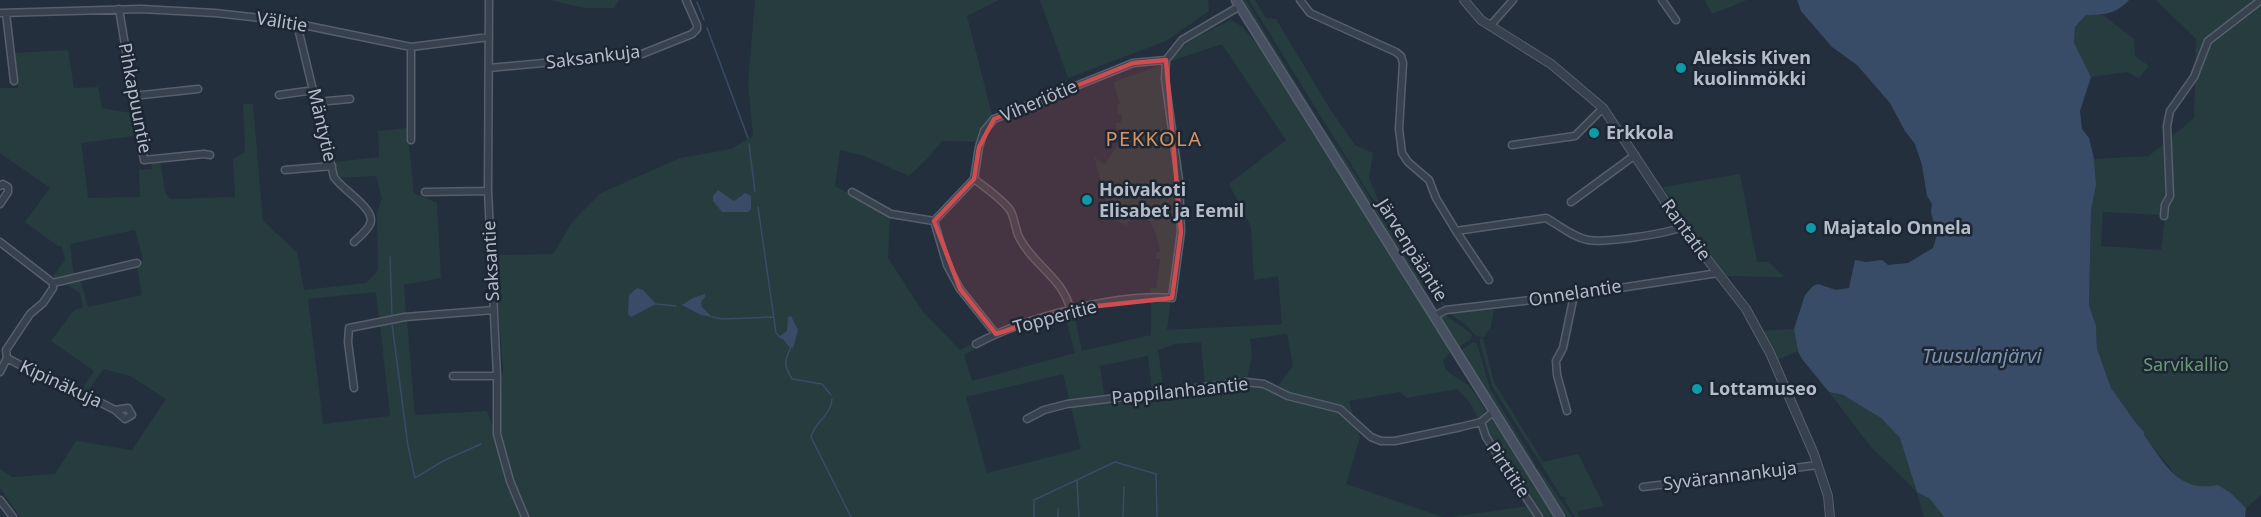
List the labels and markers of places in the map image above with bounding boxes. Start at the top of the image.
place label: Aleksis Kiven kuolinmökki [1693,45,1811,90]
marker: Aleksis Kiven kuolinmökki [1674,61,1688,75]
place label: Erkkola [1606,120,1674,144]
marker: Erkkola [1587,126,1601,140]
place label: Hoivakoti Elisabet ja Eemil [1099,177,1244,222]
marker: Hoivakoti Elisabet ja Eemil [1080,193,1094,207]
place label: Majatalo Onnela [1823,215,1971,239]
marker: Majatalo Onnela [1804,221,1818,235]
place label: Lottamuseo [1709,376,1817,400]
marker: Lottamuseo [1690,382,1704,396]

